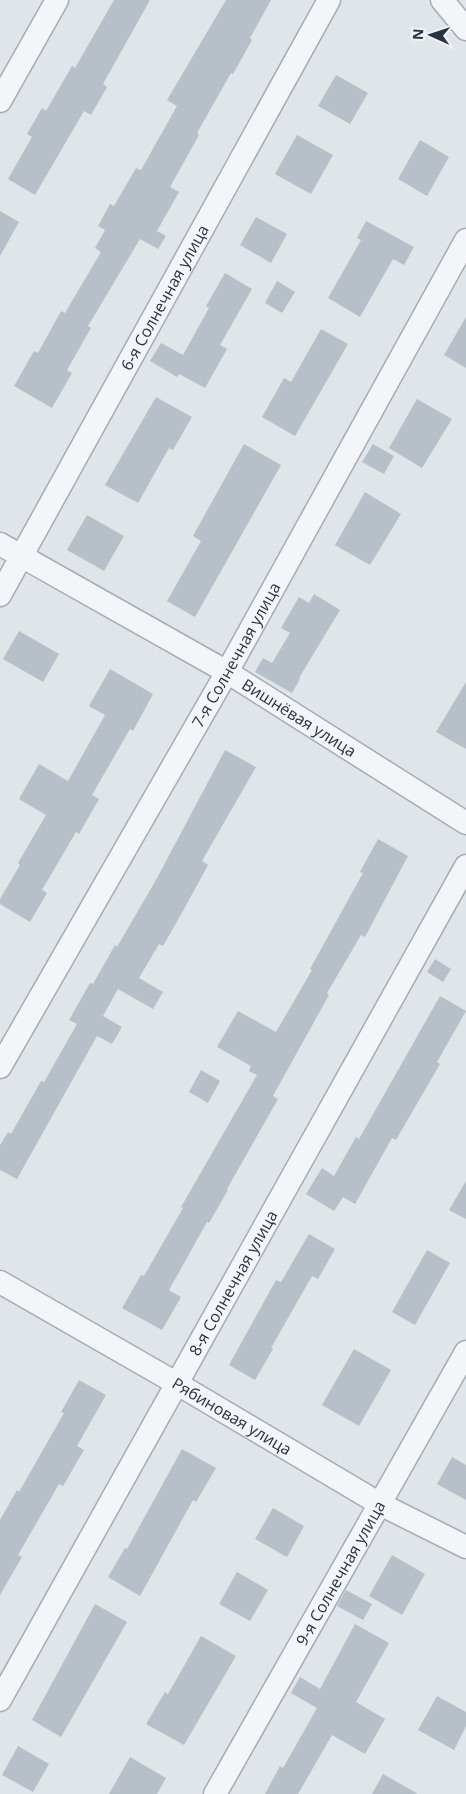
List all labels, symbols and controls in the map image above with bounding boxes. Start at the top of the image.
north arrow [406,10,456,60]
text: N [408,28,427,40]
street label: 6-я Солнечная улица [115,221,214,374]
street label: 7-я Солнечная улица [186,578,286,731]
street label: Вишнёвая улица [238,673,361,762]
street label: 8-я Солнечная улица [184,1206,283,1359]
street label: Рябиновая улица [168,1372,296,1460]
street label: 9-я Солнечная улица [291,1497,390,1650]

